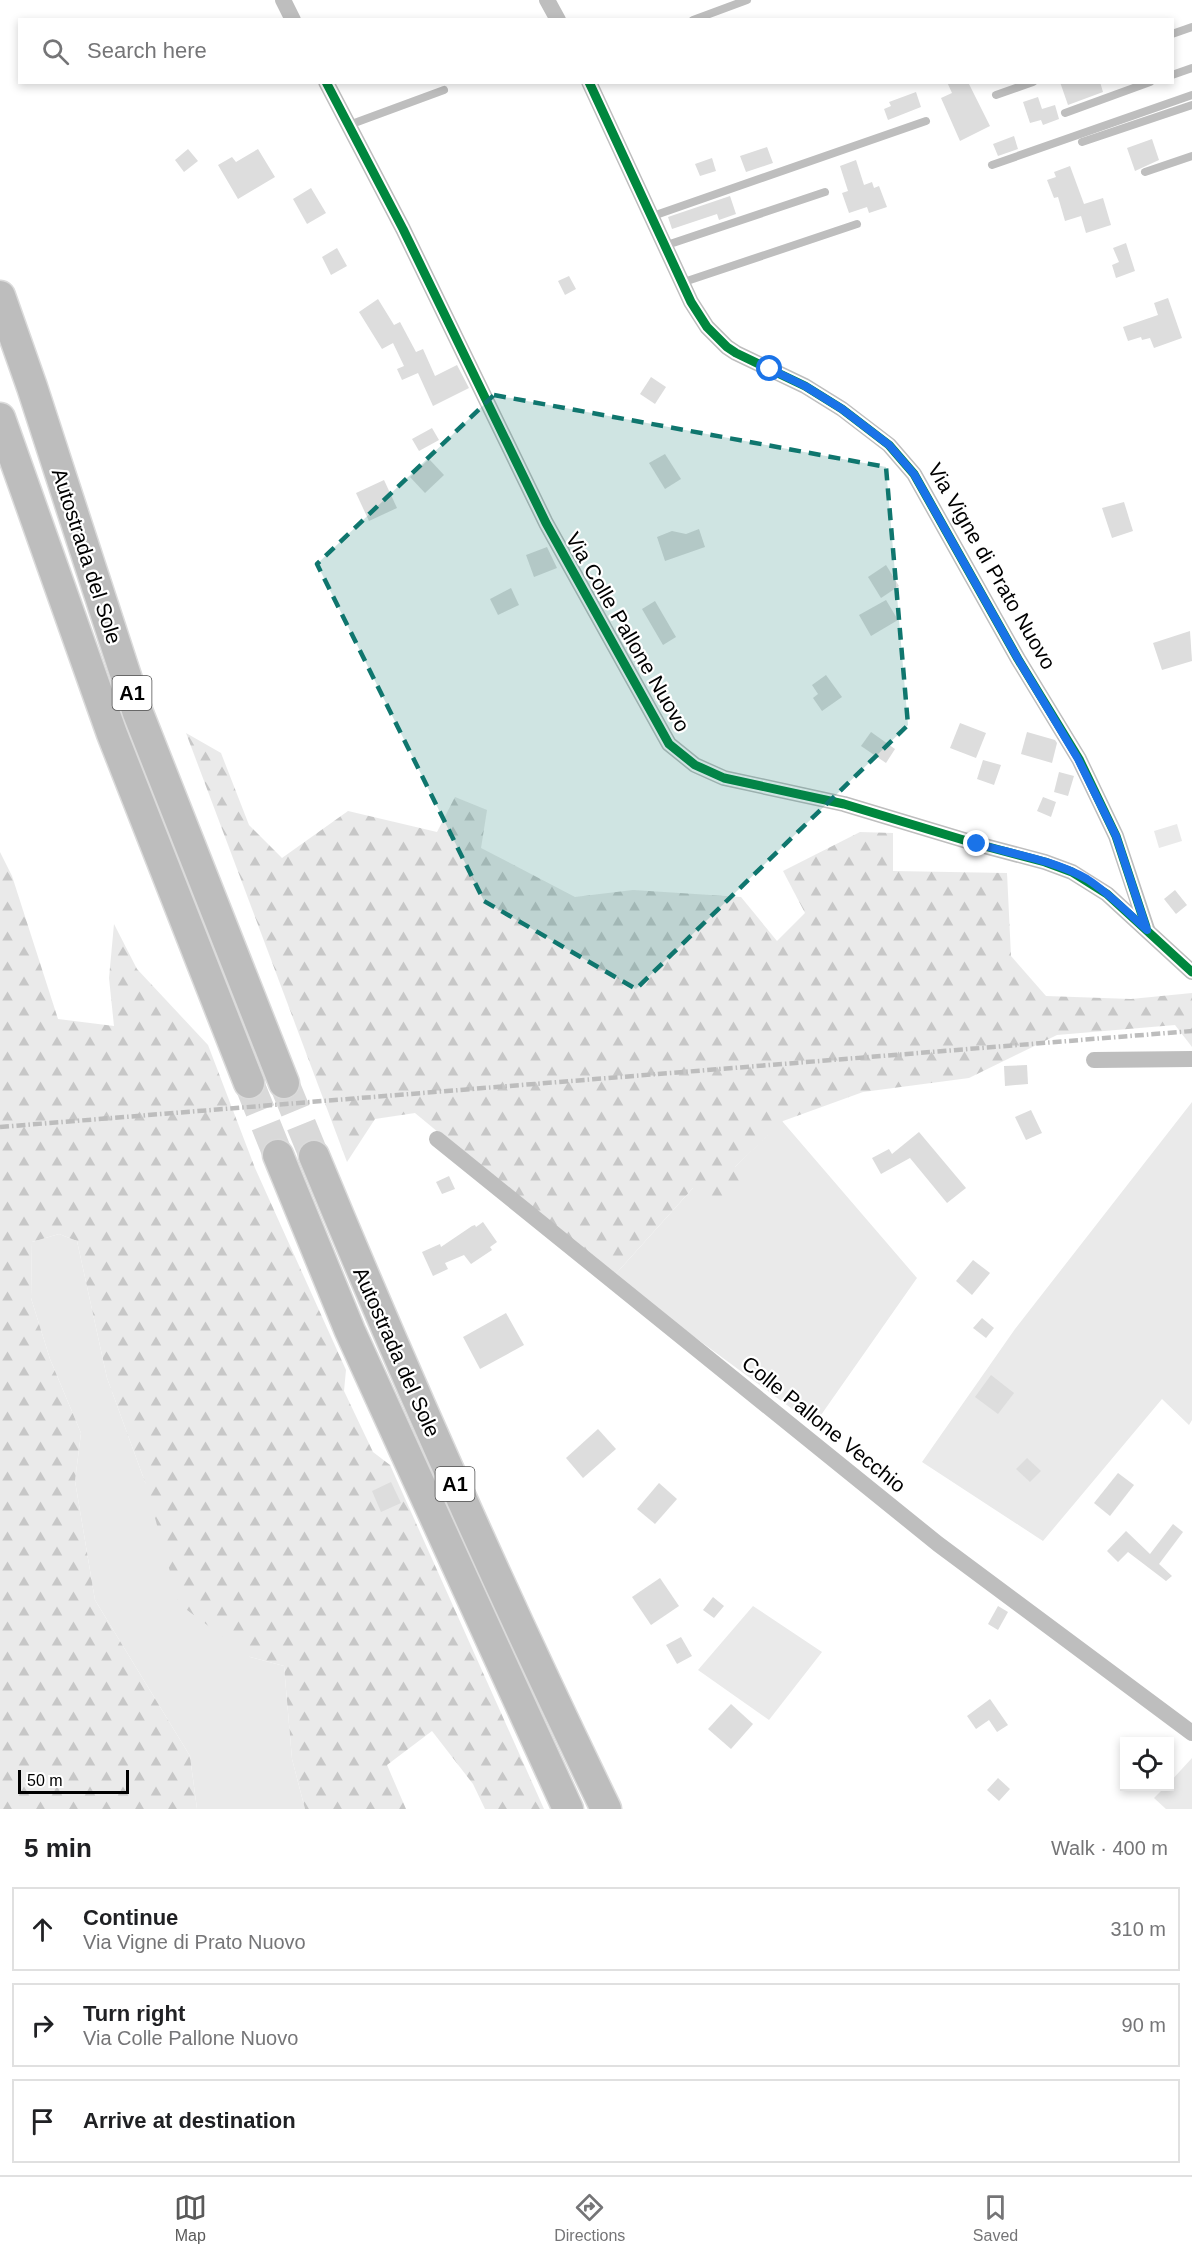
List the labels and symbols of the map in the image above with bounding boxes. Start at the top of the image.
route start [756,355,782,381]
street label: Via Vigne di Prato Nuovo [924,459,1060,673]
street label: Autostrada del Sole [48,465,126,647]
street label: Via Colle Pallone Nuovo [562,528,694,736]
road number: A1 [112,676,152,710]
route end [963,830,989,856]
street label: Autostrada del Sole [349,1264,445,1440]
street label: Colle Pallone Vecchio [738,1351,910,1497]
road number: A1 [436,1467,474,1501]
scale bar [18,1767,129,1794]

